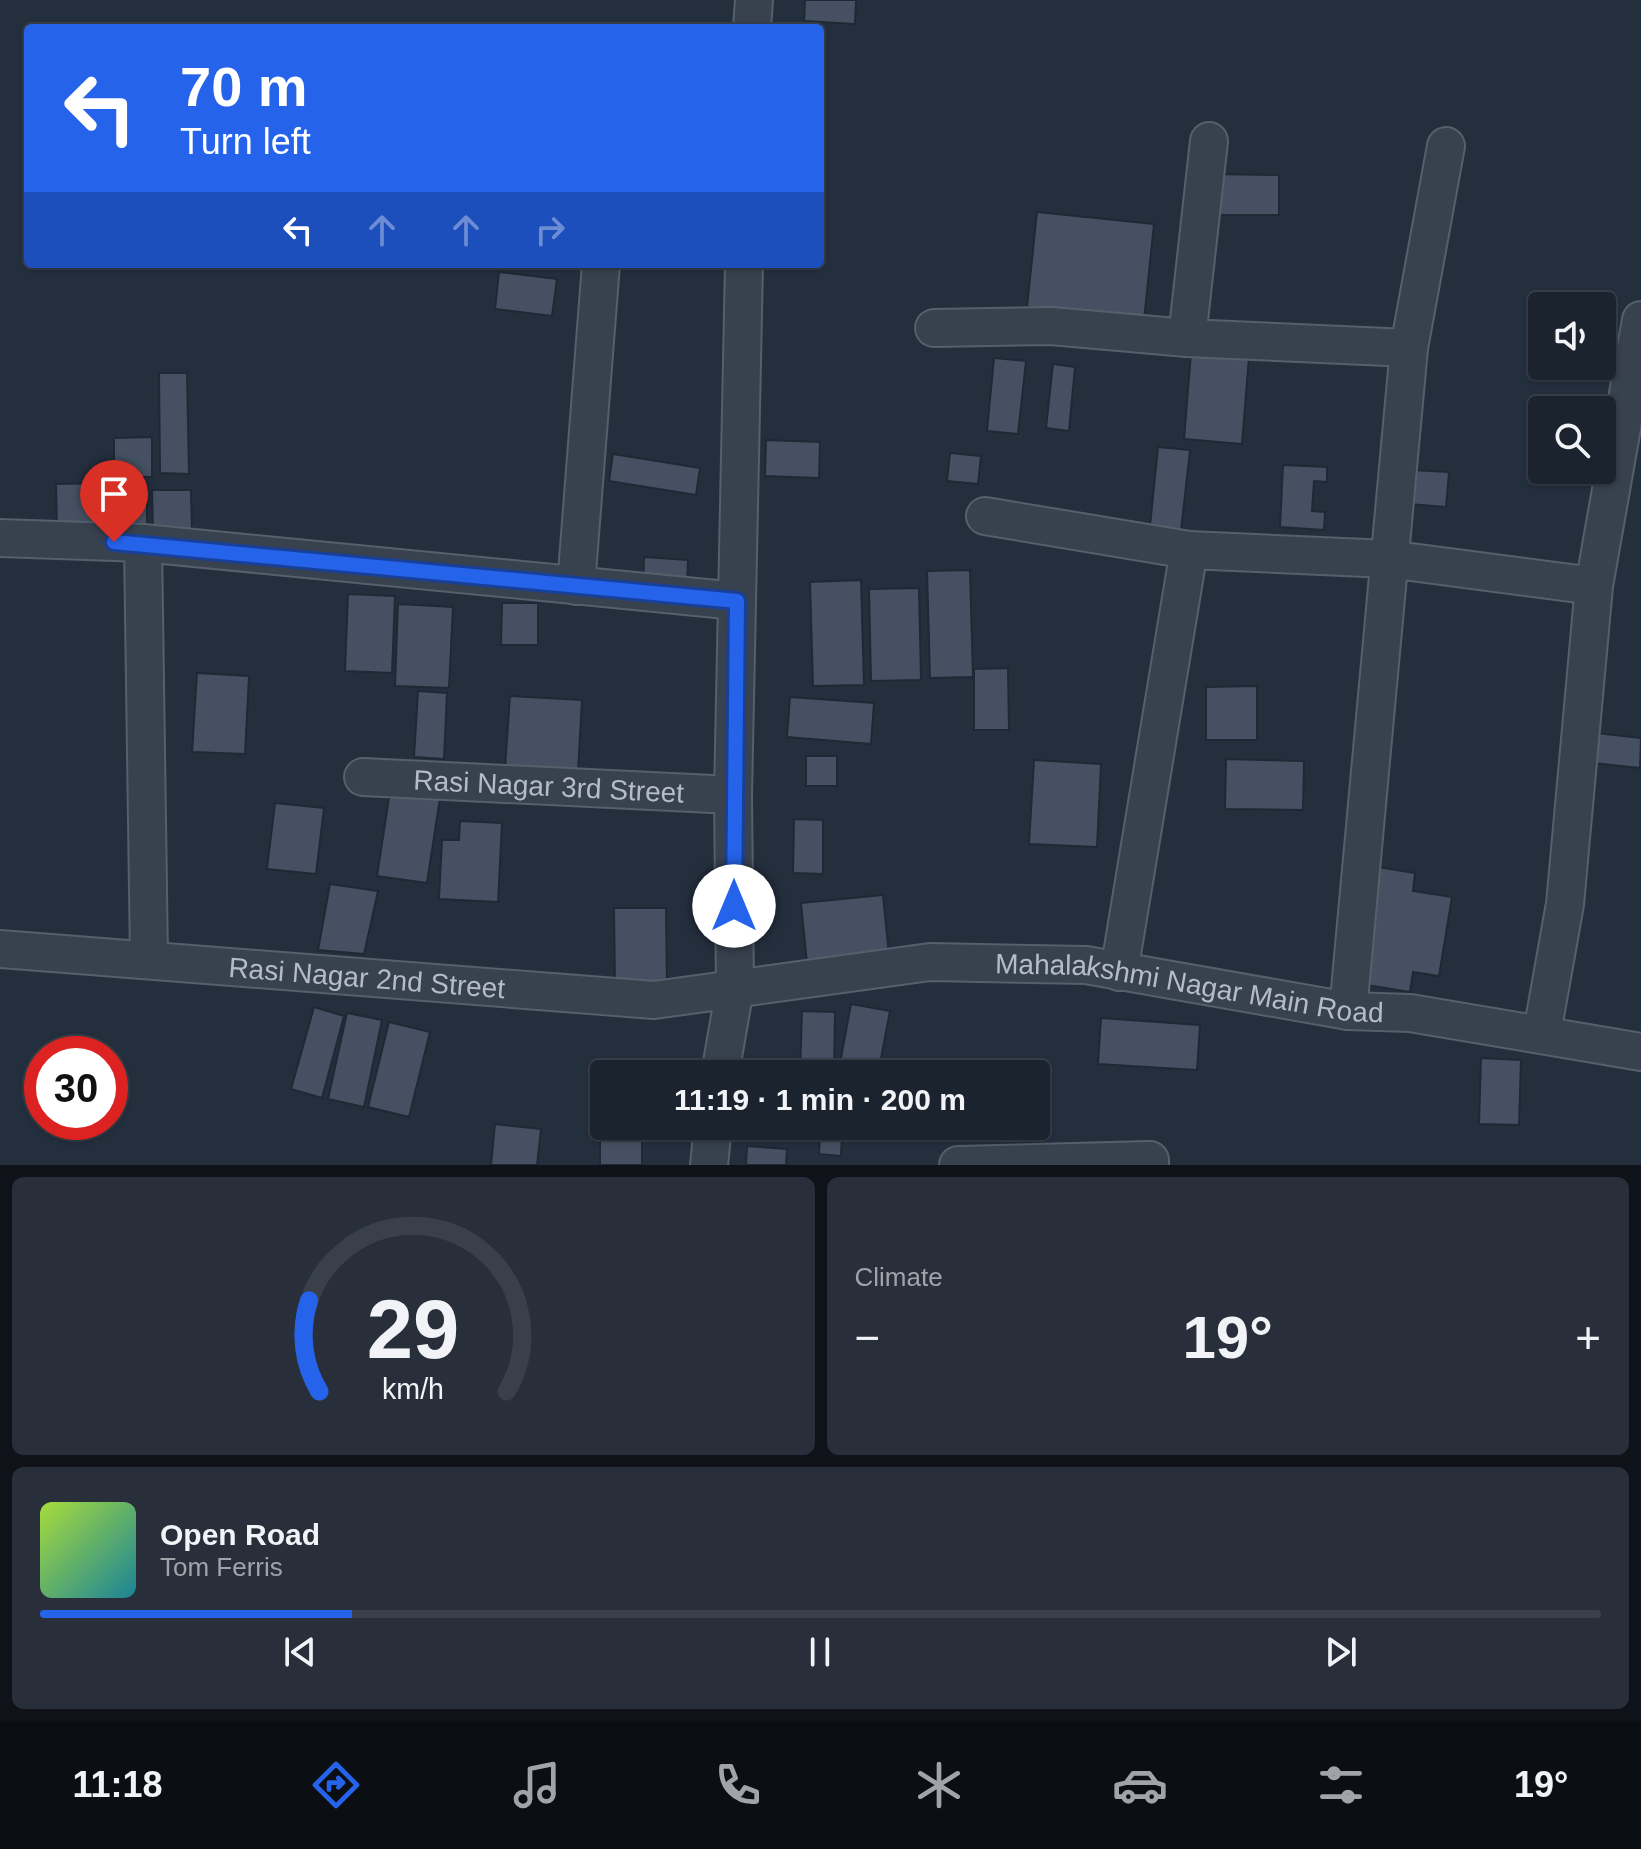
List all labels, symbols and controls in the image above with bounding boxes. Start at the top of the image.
text: 70 m [180,55,308,118]
icon: left [48,56,152,160]
text: Turn left [180,121,311,162]
icon: left [276,208,320,252]
icon: ahead [360,208,404,252]
icon: ahead [444,208,488,252]
icon: right [528,208,572,252]
map controls [1528,292,1616,484]
button: sound [1528,292,1616,380]
button: search [1528,396,1616,484]
pin [80,460,148,542]
icon: arrive [92,472,136,516]
street label: Rasi Nagar 3rd Street [413,764,685,809]
position arrow [692,864,776,948]
street label: Mahalakshmi Nagar Main Road [995,948,1384,1028]
street label: Rasi Nagar 2nd Street [227,952,506,1004]
speed limit sign: 30 [24,1036,128,1140]
text: 11:19 · 1 min · 200 m [674,1083,966,1116]
text: Climate [855,1262,943,1292]
text: 29 [367,1283,460,1376]
text: 19° [1182,1304,1273,1371]
text: − [855,1313,880,1362]
text: + [1575,1313,1601,1362]
text: km/h [382,1373,444,1405]
text: Open Road [160,1518,320,1551]
text: Tom Ferris [160,1552,283,1582]
icon: previous [278,1630,322,1674]
icon: pause [798,1630,842,1674]
icon: next [1319,1630,1363,1674]
icon: directions [308,1757,364,1813]
icon: music [509,1757,565,1813]
icon: phone [710,1757,766,1813]
icon: climate [911,1757,967,1813]
icon: car [1112,1757,1168,1813]
icon: filters [1313,1757,1369,1813]
text: 11:18 [73,1764,163,1805]
text: 19° [1514,1764,1568,1805]

